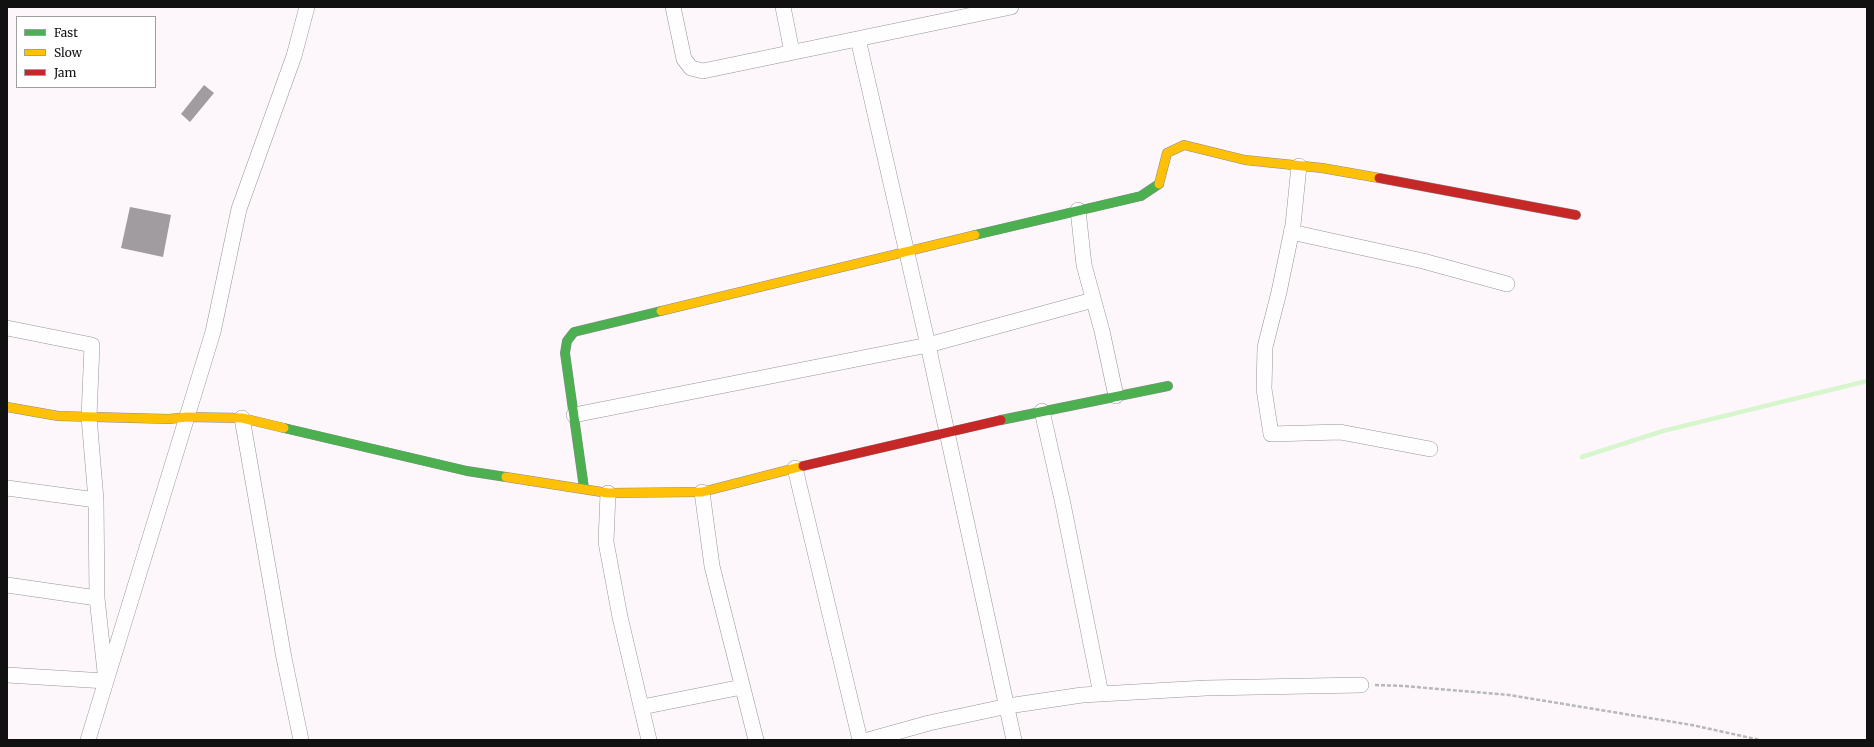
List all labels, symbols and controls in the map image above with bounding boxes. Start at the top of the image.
legend [16,16,156,88]
text: Fast [54,25,78,40]
text: Slow [54,45,82,60]
text: Jam [54,65,76,80]

